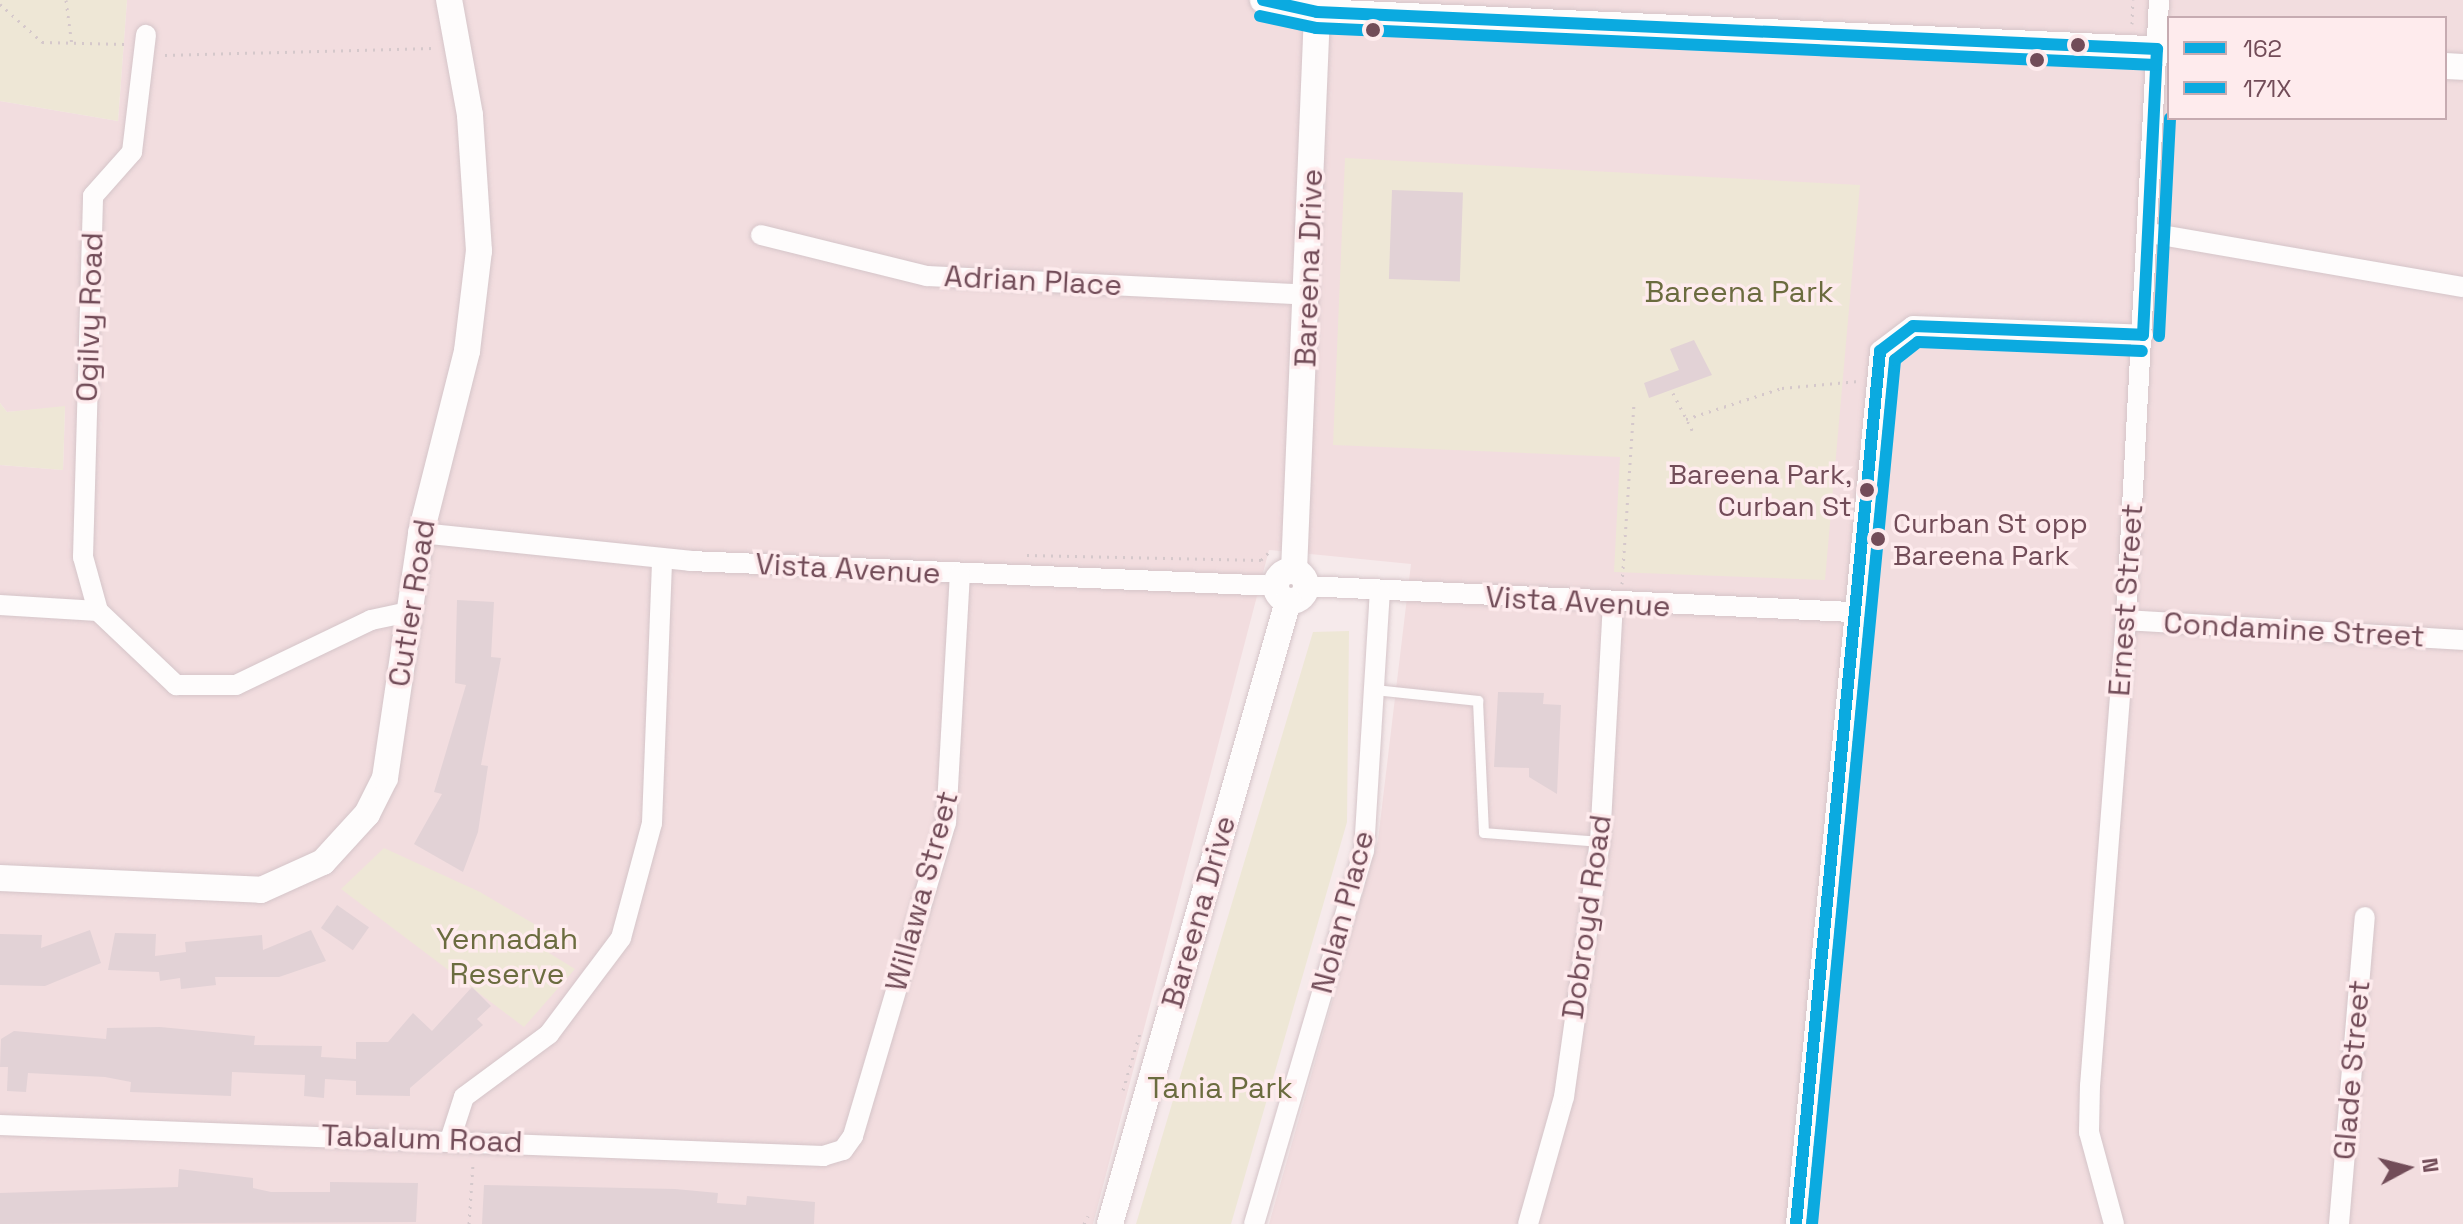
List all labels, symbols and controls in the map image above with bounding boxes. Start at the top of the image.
legend [2167,16,2447,120]
unlabelled marker [1365,22,1381,38]
text: 162 [2243,33,2282,64]
unlabelled marker [2070,37,2086,53]
unlabelled marker [2029,52,2045,68]
text: 171X [2243,73,2292,104]
street label: Bareena Drive [1288,168,1330,368]
street label: Ogilvy Road [69,231,111,403]
street label: Adrian Place [943,258,1123,304]
park label: Bareena Park [1644,274,1834,310]
place label: Bareena Park, Curban St [1668,457,1852,523]
marker: Bareena Park, Curban St [1859,482,1875,498]
street label: Ernest Street [2101,502,2151,698]
place label: Curban St opp Bareena Park [1893,506,2088,572]
street label: Cutler Road [381,517,443,689]
marker: Curban St opp Bareena Park [1870,531,1886,547]
street label: Vista Avenue [754,546,942,592]
street label: Vista Avenue [1484,579,1672,625]
street label: Condamine Street [2163,605,2425,655]
street label: Willawa Street [878,787,966,995]
street label: Bareena Drive [1154,812,1244,1012]
street label: Dobroyd Road [1555,812,1619,1022]
street label: Nolan Place [1304,827,1382,997]
park label: Yennadah Reserve [436,921,578,992]
street label: Glade Street [2326,979,2378,1161]
park label: Tania Park [1147,1070,1293,1106]
street label: Tabalum Road [321,1117,523,1161]
north arrow [2367,1128,2447,1208]
text: N [2416,1156,2446,1174]

